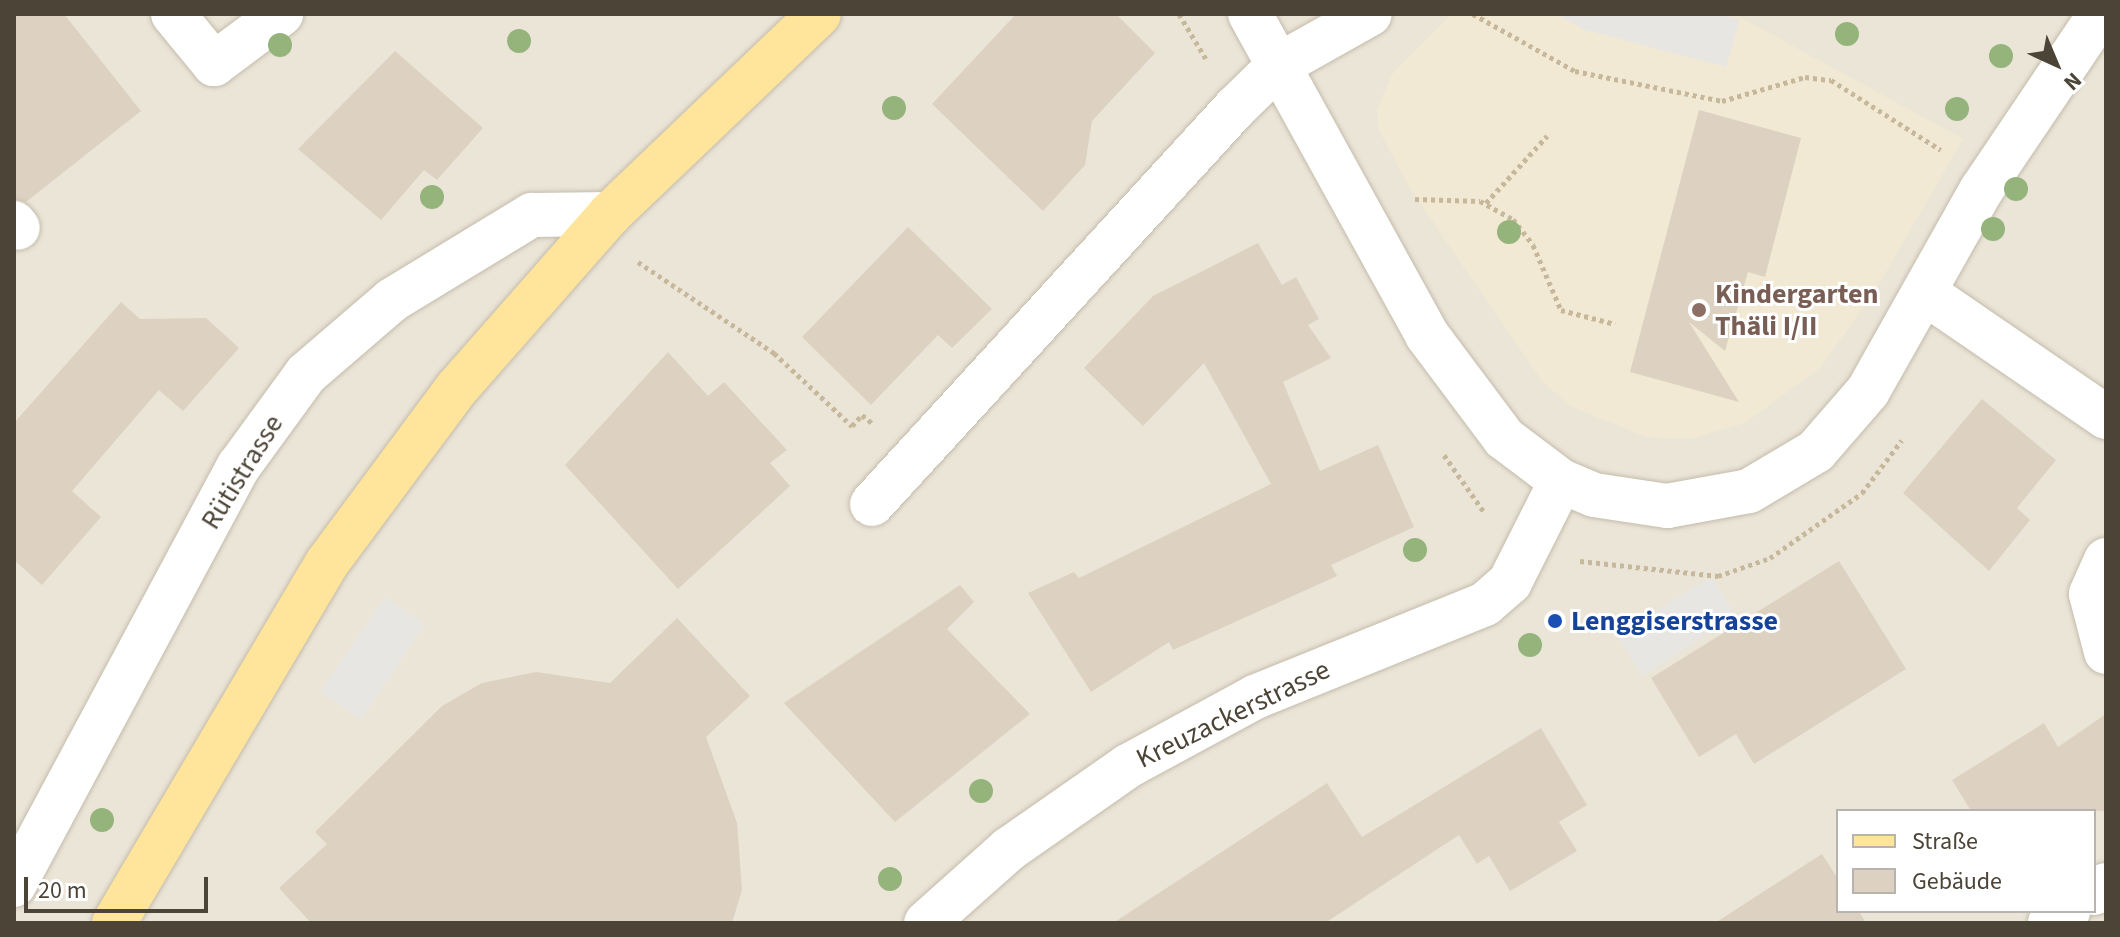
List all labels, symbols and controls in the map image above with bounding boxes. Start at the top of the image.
north arrow [2016,24,2096,104]
text: N [2056,65,2089,98]
place label: Kindergarten Thäli I/II [1715,277,1878,343]
marker: Kindergarten Thäli I/II [1690,301,1708,319]
street label: Rütistrasse [194,409,290,535]
place label: Lenggiserstrasse [1571,604,1778,638]
marker: Lenggiserstrasse [1546,612,1564,630]
street label: Kreuzackerstrasse [1131,653,1335,775]
legend [1836,809,2096,913]
text: Straße [1912,824,1978,859]
scale bar [28,861,212,911]
text: Gebäude [1912,864,2002,899]
text: 20 m [38,873,87,908]

